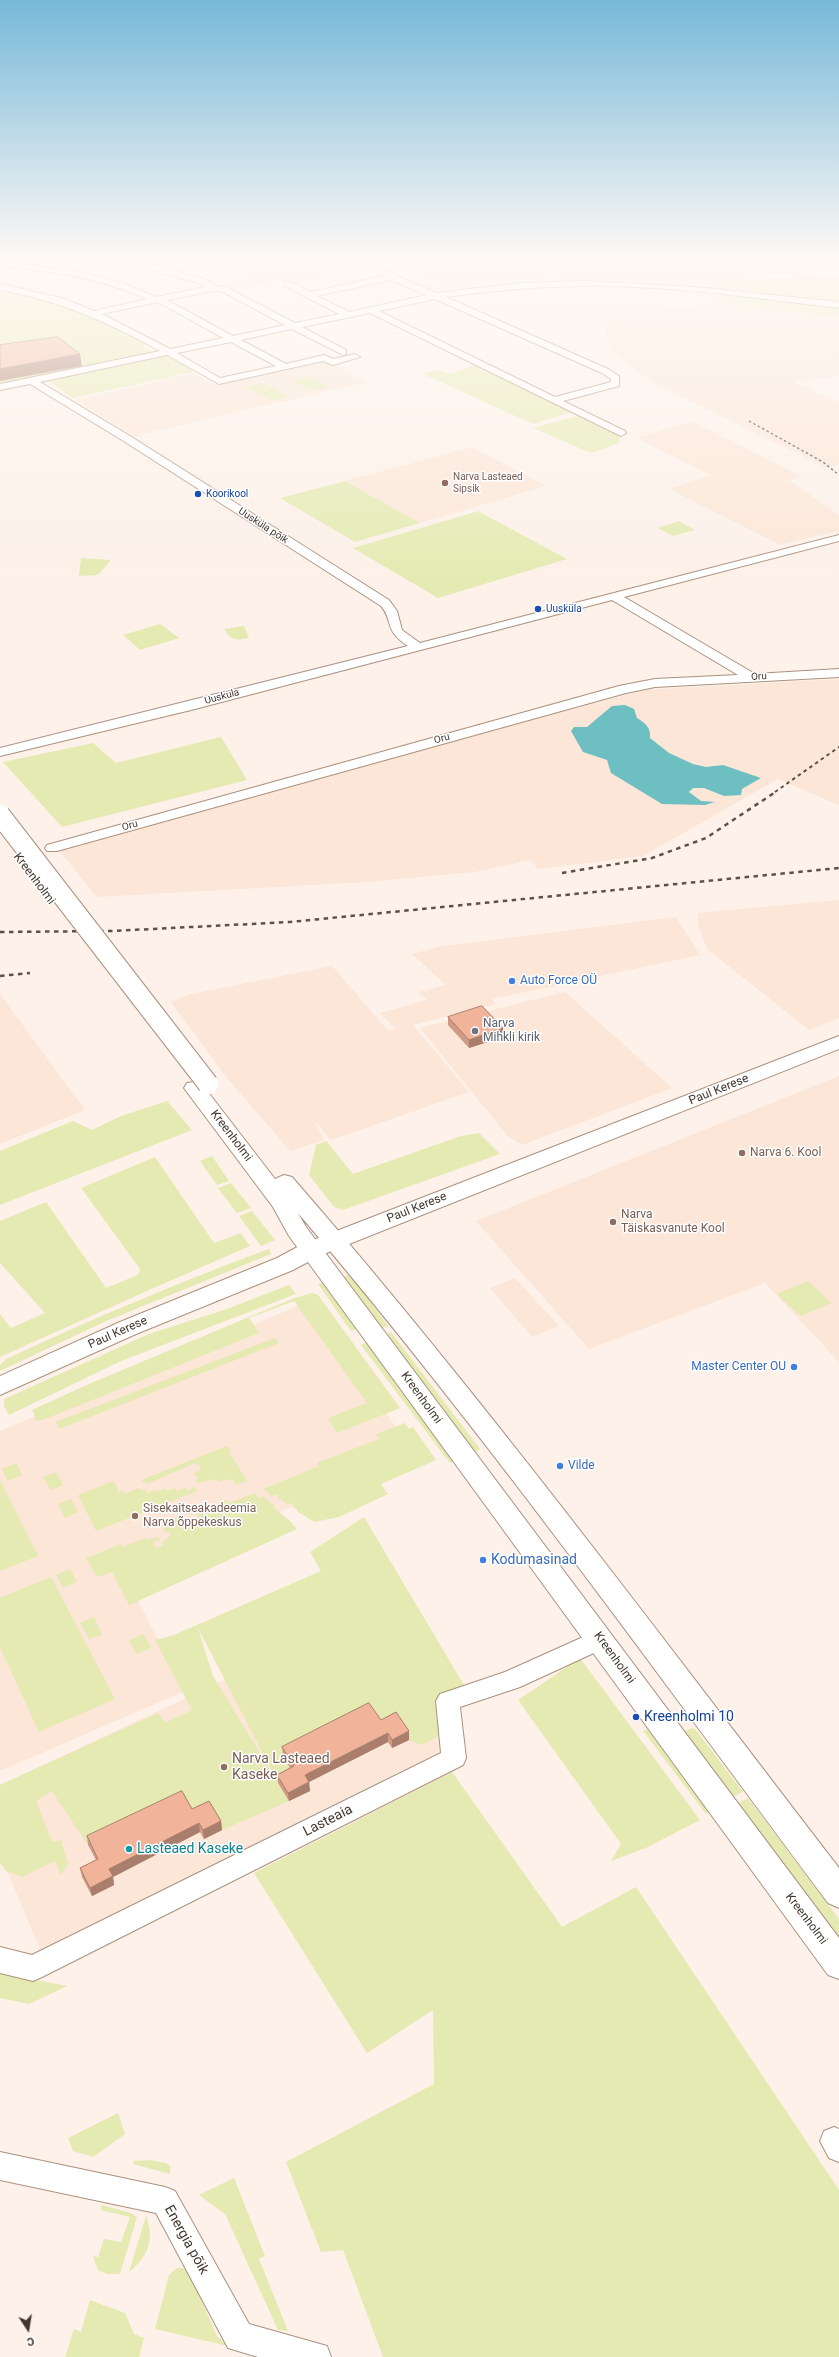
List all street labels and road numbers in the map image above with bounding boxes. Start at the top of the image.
street label: Uusküla põik [236,505,290,547]
street label: Oru [751,671,767,683]
street label: Uusküla [203,687,241,707]
street label: Oru [433,731,451,747]
street label: Oru [121,818,139,834]
street label: Kreenholmi [10,850,58,908]
street label: Paul Kerese [687,1071,751,1109]
street label: Kreenholmi [207,1107,255,1165]
street label: Paul Kerese [385,1189,449,1227]
street label: Paul Kerese [86,1314,150,1352]
street label: Kreenholmi [397,1369,445,1427]
street label: Kreenholmi [590,1629,638,1687]
street label: Lasteaia [301,1801,355,1841]
street label: Kreenholmi [782,1890,830,1948]
street label: Energia põik [160,2203,212,2277]

